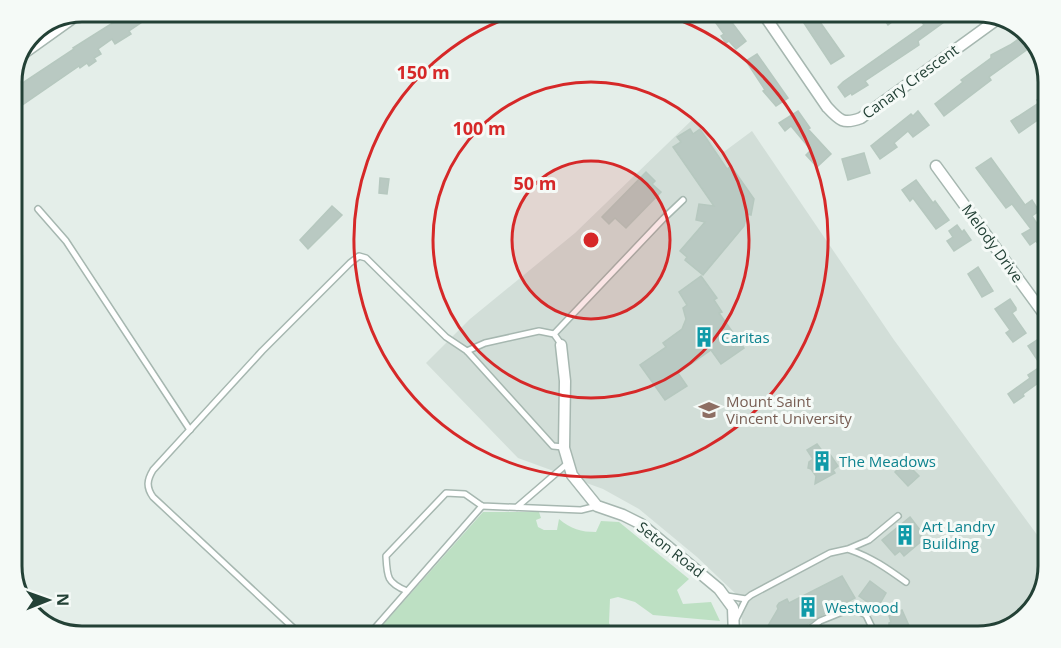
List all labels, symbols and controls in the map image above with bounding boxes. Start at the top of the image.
street label: Canary Crescent [858,39,962,123]
text: 150 m [396,60,450,84]
text: 100 m [452,116,506,140]
text: 50 m [514,171,556,195]
street label: Melody Drive [958,200,1028,286]
centre of rings [581,230,601,250]
building icon: Caritas [692,325,716,349]
place label: Caritas [721,327,770,347]
place label: Mount Saint Vincent University [726,391,852,428]
school or university icon: Mount Saint Vincent University [697,398,721,422]
building icon: The Meadows [810,449,834,473]
place label: The Meadows [839,451,936,471]
place label: Art Landry Building [922,516,996,553]
street label: Seton Road [633,517,709,581]
building icon: Art Landry Building [893,523,917,547]
north arrow [18,570,78,630]
text: N [52,593,74,606]
building icon: Westwood [796,595,820,619]
place label: Westwood [825,597,899,617]

